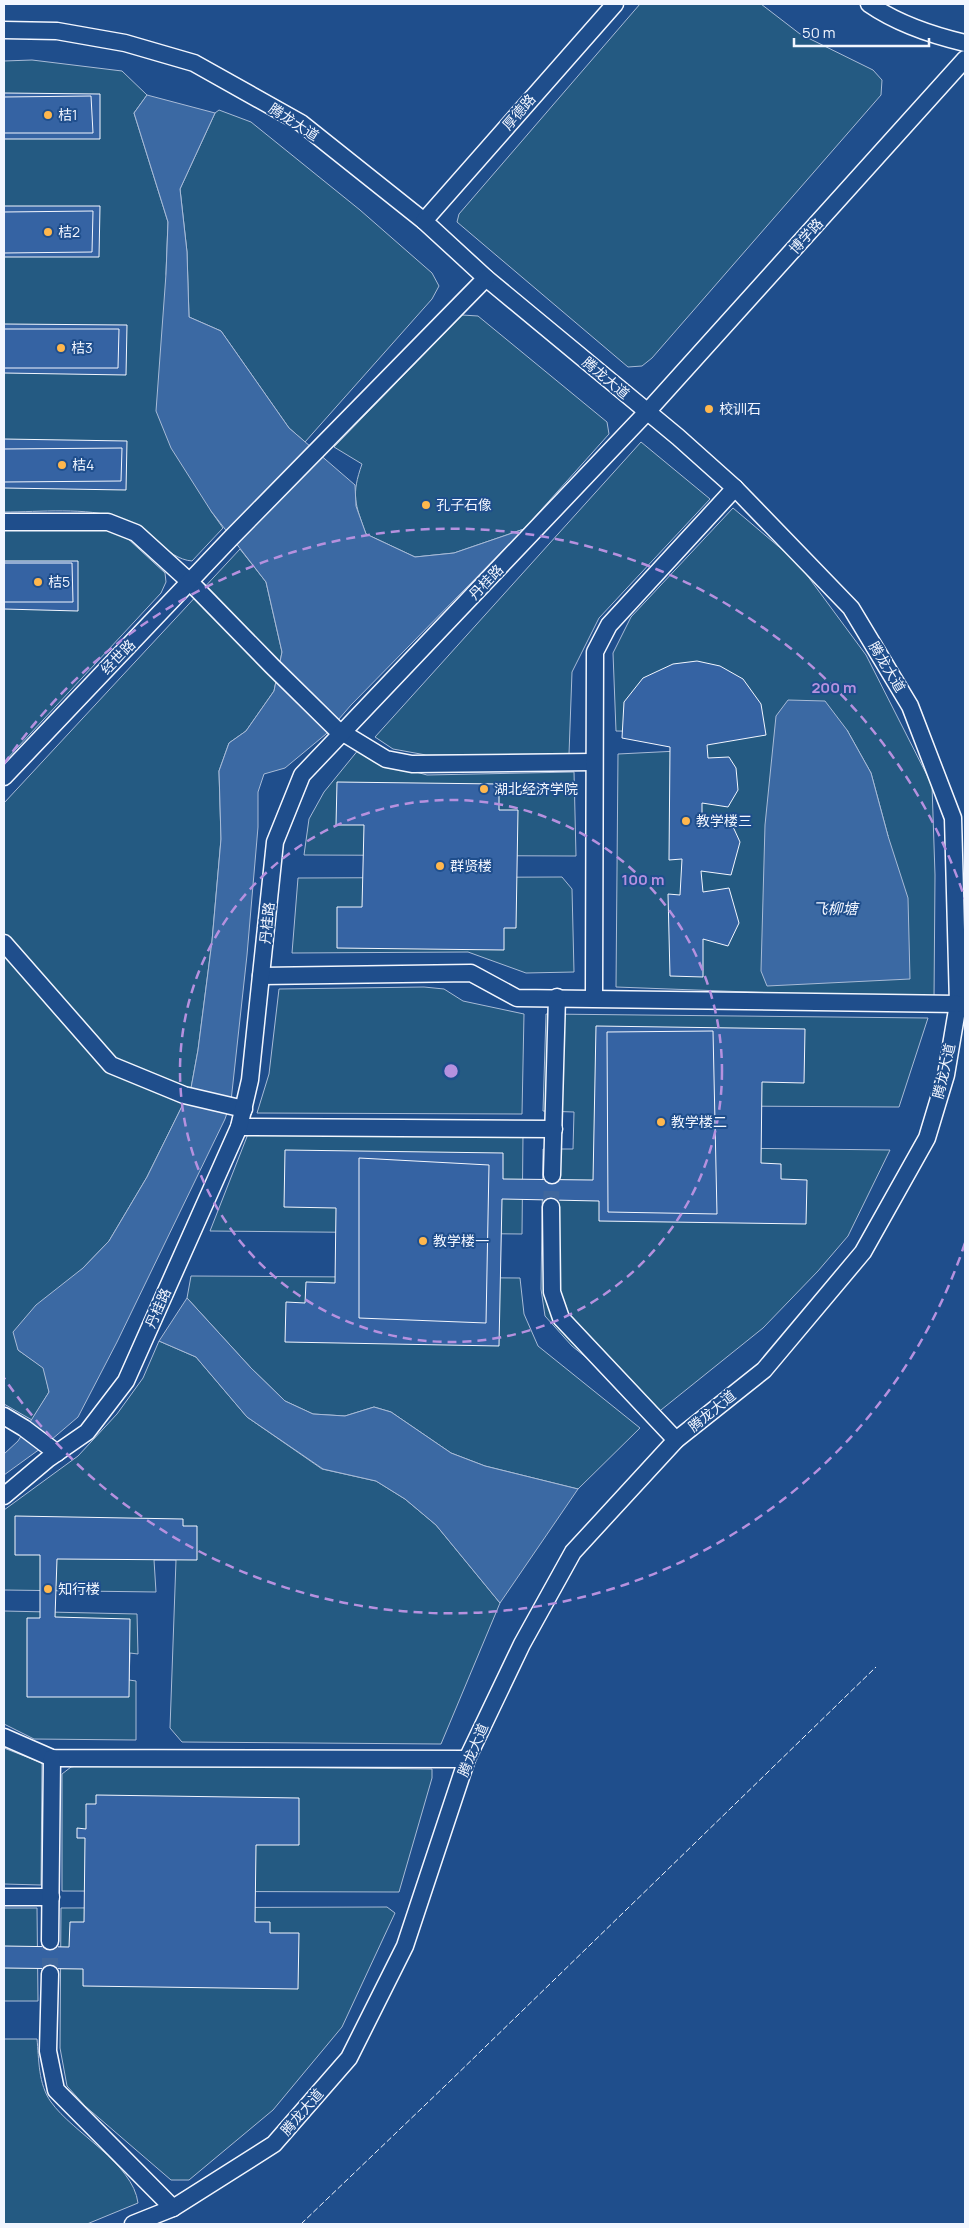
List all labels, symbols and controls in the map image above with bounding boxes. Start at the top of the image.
scale bar [794,15,929,47]
text: 50 m [802,22,836,43]
street label: 厚德路 [498,90,540,134]
street label: 腾龙大道 [266,98,323,145]
place label: 桔1 [58,105,77,124]
marker: 桔1 [42,109,54,121]
street label: 博学路 [785,214,827,258]
place label: 桔2 [58,222,80,241]
marker: 桔2 [42,226,54,238]
place label: 桔3 [71,338,93,357]
marker: 桔3 [55,342,67,354]
street label: 腾龙大道 [579,352,634,403]
place label: 校训石 [719,399,761,418]
marker: 校训石 [703,403,715,415]
place label: 桔4 [72,455,94,474]
marker: 桔4 [56,459,68,471]
place label: 孔子石像 [436,495,492,514]
marker: 孔子石像 [420,499,432,511]
street label: 丹桂路 [464,560,507,603]
place label: 桔5 [48,572,70,591]
marker: 桔5 [32,576,44,588]
street label: 经世路 [96,635,139,678]
street label: 腾龙大道 [865,638,910,696]
text: 200 m [811,677,857,698]
place label: 湖北经济学院 [494,779,578,798]
marker: 湖北经济学院 [478,783,490,795]
place label: 教学楼三 [696,811,752,830]
marker: 教学楼三 [680,815,692,827]
place label: 群贤楼 [450,856,492,875]
marker: 群贤楼 [434,860,446,872]
text: 100 m [622,869,664,890]
water label: 飞柳塘 [812,898,860,919]
street label: 丹桂路 [255,901,278,945]
street label: 腾龙大道 [928,1041,959,1100]
centre of rings [442,1062,460,1080]
place label: 教学楼二 [671,1112,727,1131]
marker: 教学楼二 [655,1116,667,1128]
place label: 教学楼一 [433,1231,489,1250]
marker: 教学楼一 [417,1235,429,1247]
street label: 丹桂路 [140,1285,175,1331]
street label: 腾龙大道 [684,1386,739,1436]
place label: 知行楼 [58,1579,100,1598]
marker: 知行楼 [42,1583,54,1595]
street label: 腾龙大道 [453,1720,492,1779]
street label: 腾龙大道 [276,2084,327,2139]

